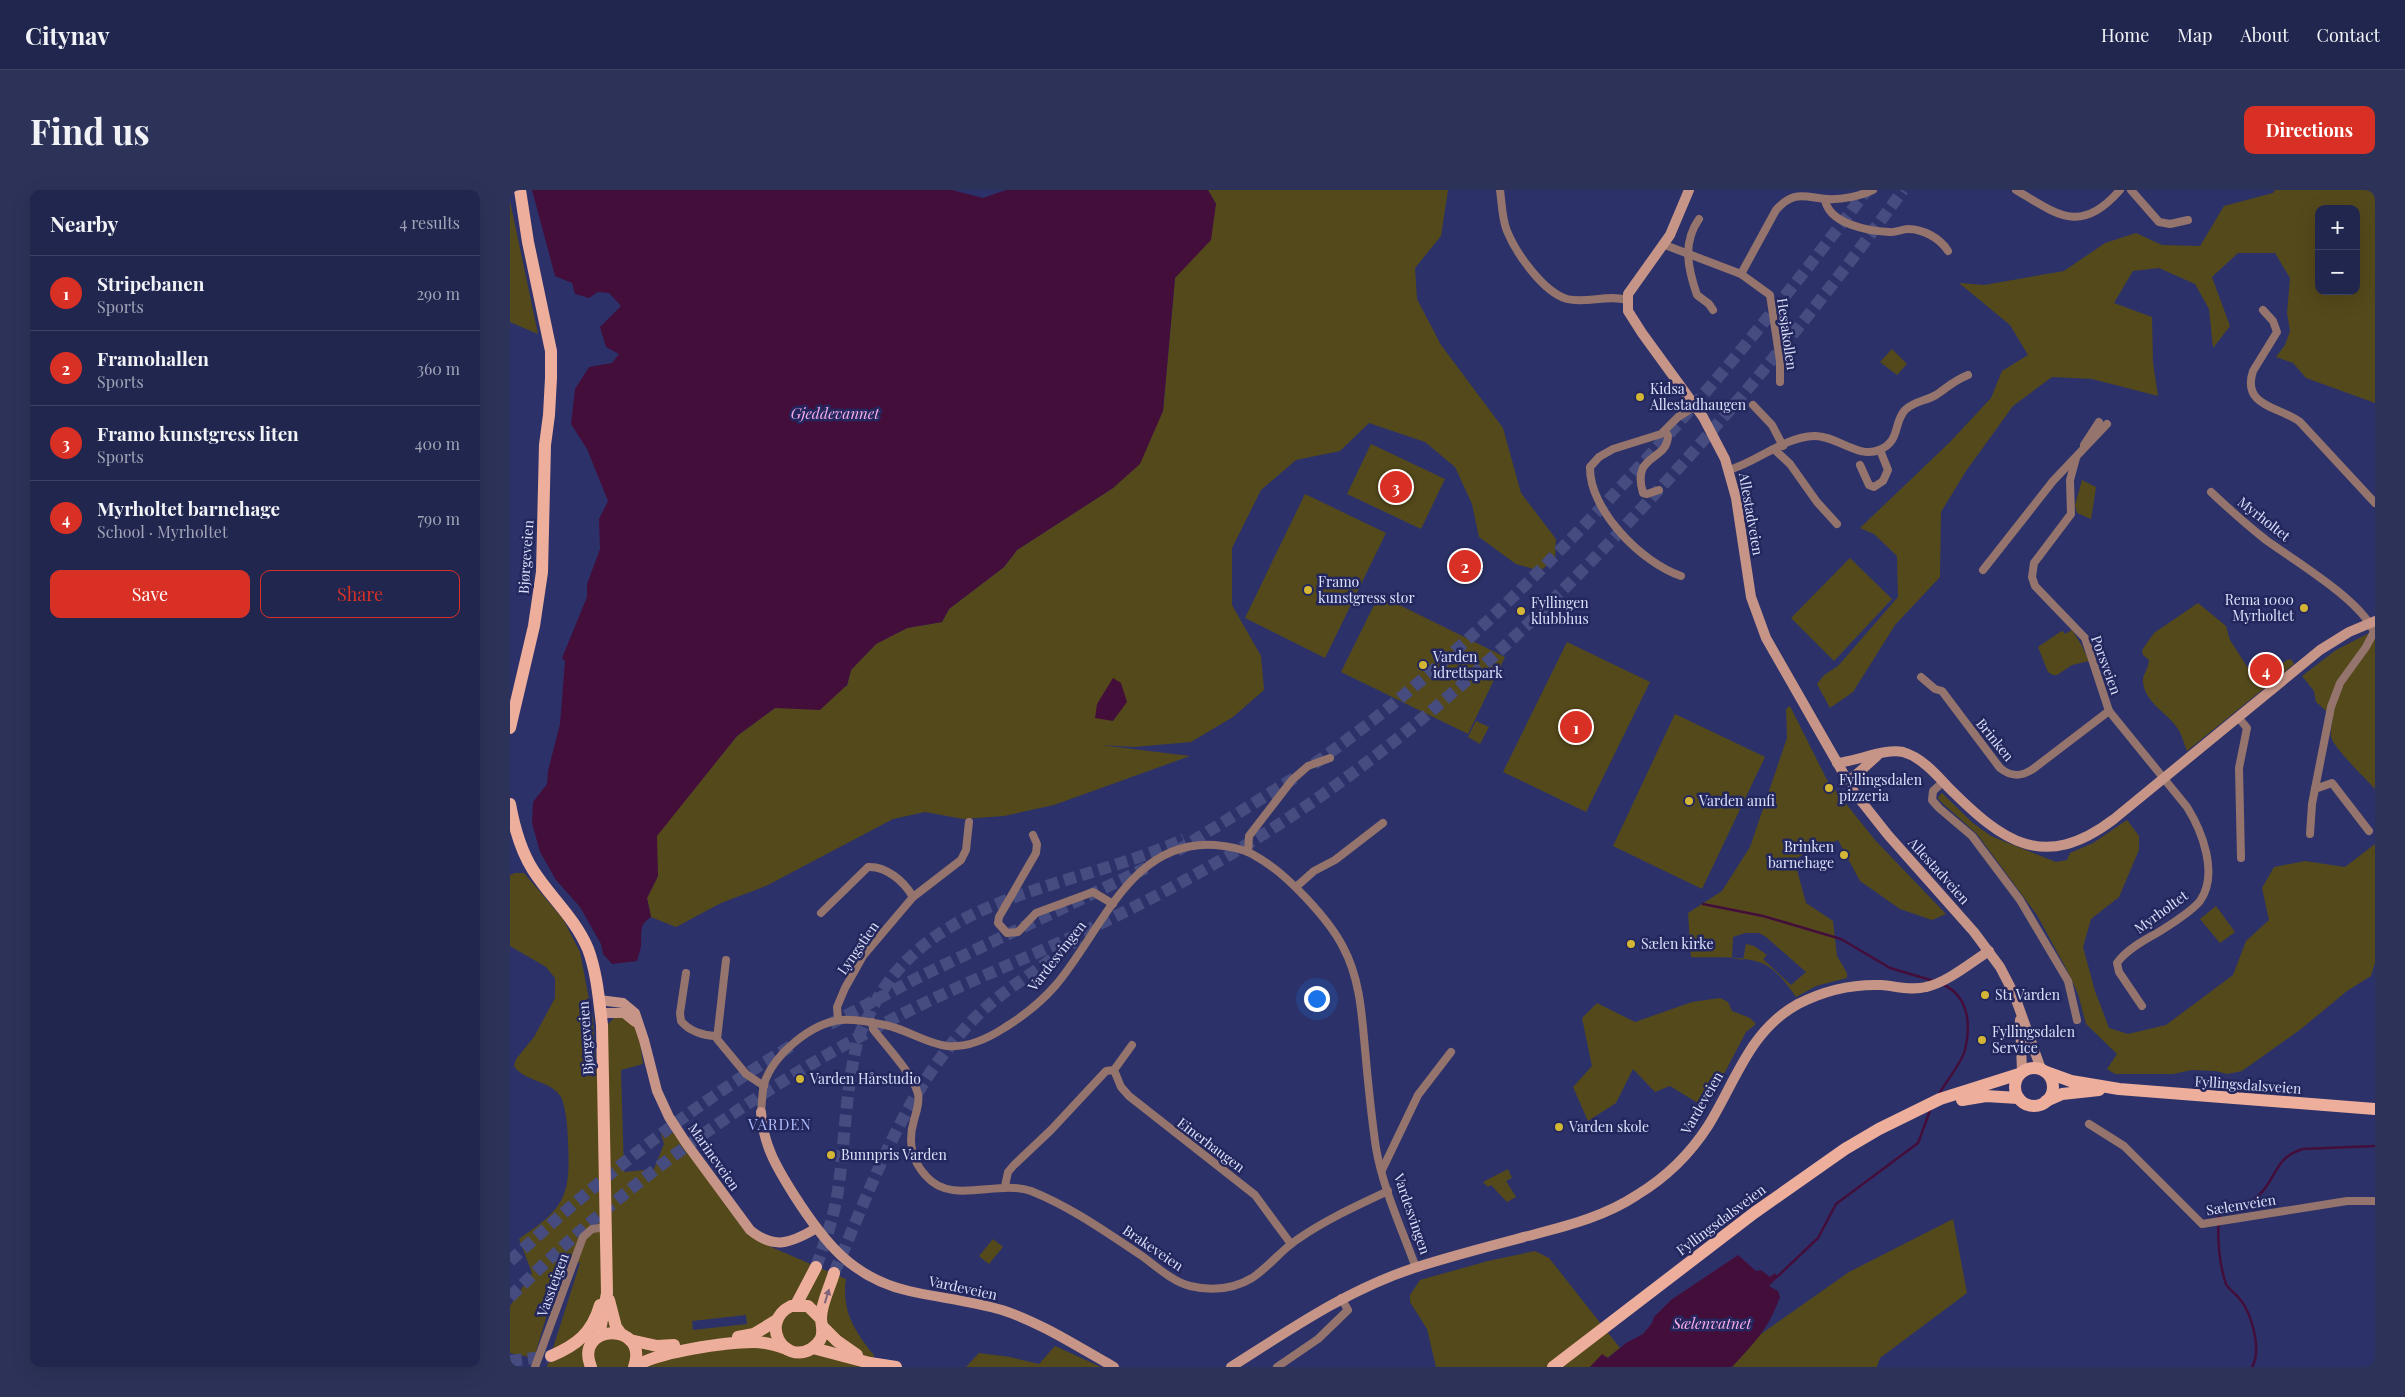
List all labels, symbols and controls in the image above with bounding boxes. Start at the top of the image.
text: Citynav [25,19,110,51]
text: Home [2101,23,2149,47]
text: Map [2177,23,2212,47]
text: About [2240,23,2289,47]
text: Contact [2317,23,2380,47]
button: Directions [2244,106,2375,154]
text: Find us [30,107,150,154]
map controls [2315,205,2360,295]
button: + [2315,205,2360,250]
text: Nearby [50,209,119,237]
text: 4 results [399,212,460,233]
button: − [2315,250,2360,295]
text: Stripebanen [97,270,204,296]
text: 1 [63,283,69,304]
text: 290 m [416,283,460,304]
text: Sports [97,296,144,317]
street label: Hesjakollen [1773,297,1802,372]
text: Framohallen [97,345,209,371]
text: 2 [62,358,70,379]
text: 360 m [417,358,460,379]
text: Sports [97,371,144,392]
place label: Kidsa Allestadhaugen [1649,379,1747,414]
marker: Kidsa Allestadhaugen [1634,391,1646,403]
water label: Gjeddevannet [791,403,880,423]
text: Framo kunstgress liten [97,420,299,446]
text: 3 [62,433,70,454]
text: 400 m [415,433,460,454]
text: Sports [97,446,144,467]
pin: 3 [1380,468,1412,506]
street label: Allestadveien [1735,470,1768,557]
street label: Myrholtet [2234,492,2295,546]
text: Myrholtet barnehage [97,495,280,521]
text: 4 [62,508,70,529]
text: 790 m [418,508,460,529]
street label: Bjørgeveien [513,519,538,594]
text: School · Myrholtet [97,521,228,542]
pin: 2 [1449,547,1481,585]
button: Save [50,570,250,618]
button: Share [260,570,460,618]
place label: Framo kunstgress stor [1318,572,1415,607]
marker: Framo kunstgress stor [1302,584,1314,596]
place label: Rema 1000 Myrholtet [2225,590,2295,625]
place label: Fyllingen klubbhus [1531,593,1589,628]
marker: Rema 1000 Myrholtet [2298,602,2310,614]
marker: Fyllingen klubbhus [1515,605,1527,617]
street label: Porsveien [2087,633,2126,698]
place label: Varden idrettspark [1432,647,1503,682]
pin: 4 [2250,651,2282,689]
marker: Varden idrettspark [1417,659,1429,671]
pin: 1 [1560,708,1592,746]
street label: Brinken [1972,714,2019,766]
place label: Fyllingsdalen pizzeria [1839,770,1923,805]
marker: Fyllingsdalen pizzeria [1823,782,1835,794]
place label: Varden amfi [1698,791,1775,810]
marker: Varden amfi [1683,795,1695,807]
street label: Allestadveien [1904,833,1975,908]
place label: Brinken barnehage [1768,837,1835,872]
marker: Brinken barnehage [1838,849,1850,861]
street label: Myrholtet [2130,885,2192,937]
street label: Vardesvingen [1023,916,1090,996]
street label: Lyngstien [832,917,883,978]
place label: Sælen kirke [1641,934,1714,953]
marker: Sælen kirke [1625,938,1637,950]
place label: St1 Varden [1995,985,2061,1004]
your location [1304,986,1330,1012]
marker: St1 Varden [1979,989,1991,1001]
street label: Bjørgeveien [573,1000,598,1076]
place label: Fyllingsdalen Service [1992,1022,2076,1057]
marker: Fyllingsdalen Service [1976,1034,1988,1046]
street label: Vardeveien [1675,1067,1727,1138]
place label: Varden Hårstudio [809,1069,921,1088]
street label: Fyllingsdalsveien [2194,1071,2303,1098]
marker: Varden Hårstudio [794,1073,806,1085]
street label: Einerhaugen [1174,1113,1249,1177]
district label: VARDEN [747,1114,812,1134]
place label: Varden skole [1568,1117,1649,1136]
street label: Marineveien [684,1119,745,1195]
marker: Varden skole [1553,1121,1565,1133]
place label: Bunnpris Varden [841,1145,947,1164]
marker: Bunnpris Varden [825,1149,837,1161]
street label: Vardesvingen [1389,1170,1435,1257]
street label: Fyllingsdalsveien [1672,1179,1770,1259]
street label: Sælenveien [2205,1190,2278,1219]
street label: Brakeveien [1119,1220,1188,1275]
street label: Vassteigen [532,1250,573,1320]
street label: Vardeveien [926,1271,1000,1304]
one-way arrow [823,1288,831,1303]
water label: Sælenvatnet [1672,1313,1752,1333]

